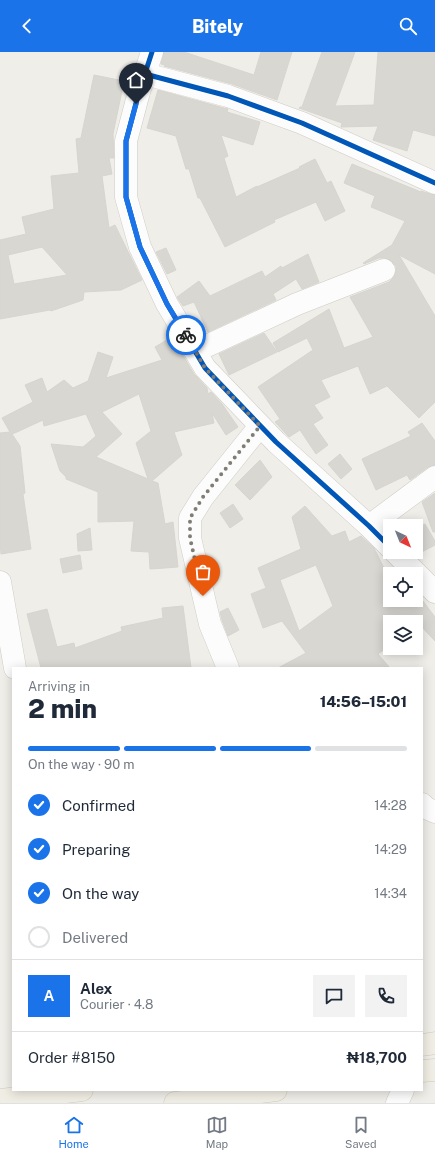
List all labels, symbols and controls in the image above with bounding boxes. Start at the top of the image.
icon: back [16,15,38,37]
icon: search [397,15,419,37]
text: Bitely [192,16,243,37]
pin [119,63,153,104]
icon: home [125,69,147,91]
courier [166,315,206,355]
icon: bike [175,324,197,346]
north arrow [383,519,423,559]
map controls [383,519,423,655]
pin [186,555,220,596]
icon: bag [192,561,214,583]
button: locate [383,567,423,607]
button: layers [383,615,423,655]
text: Arriving in [28,679,90,694]
text: 2 min [28,693,97,724]
text: 14:56–15:01 [320,693,407,710]
text: On the way · 90 m [28,757,135,772]
icon: check [28,794,50,816]
text: Confirmed [62,797,135,814]
text: 14:28 [374,798,407,813]
icon: check [28,838,50,860]
text: Preparing [62,841,131,858]
text: 14:29 [374,842,407,857]
icon: check [28,882,50,904]
text: On the way [62,885,139,902]
text: 14:34 [374,886,407,901]
text: Delivered [62,929,128,946]
button: chat [313,975,355,1017]
button: phone [365,975,407,1017]
text: Alex [80,980,112,997]
text: A [44,987,54,1004]
text: Courier · 4.8 [80,997,153,1012]
text: Order #8150 [28,1049,115,1066]
text: ₦18,700 [347,1049,407,1066]
tab: Home [58,1114,89,1150]
tab: Map [206,1114,228,1150]
tab: Saved [345,1114,377,1150]

